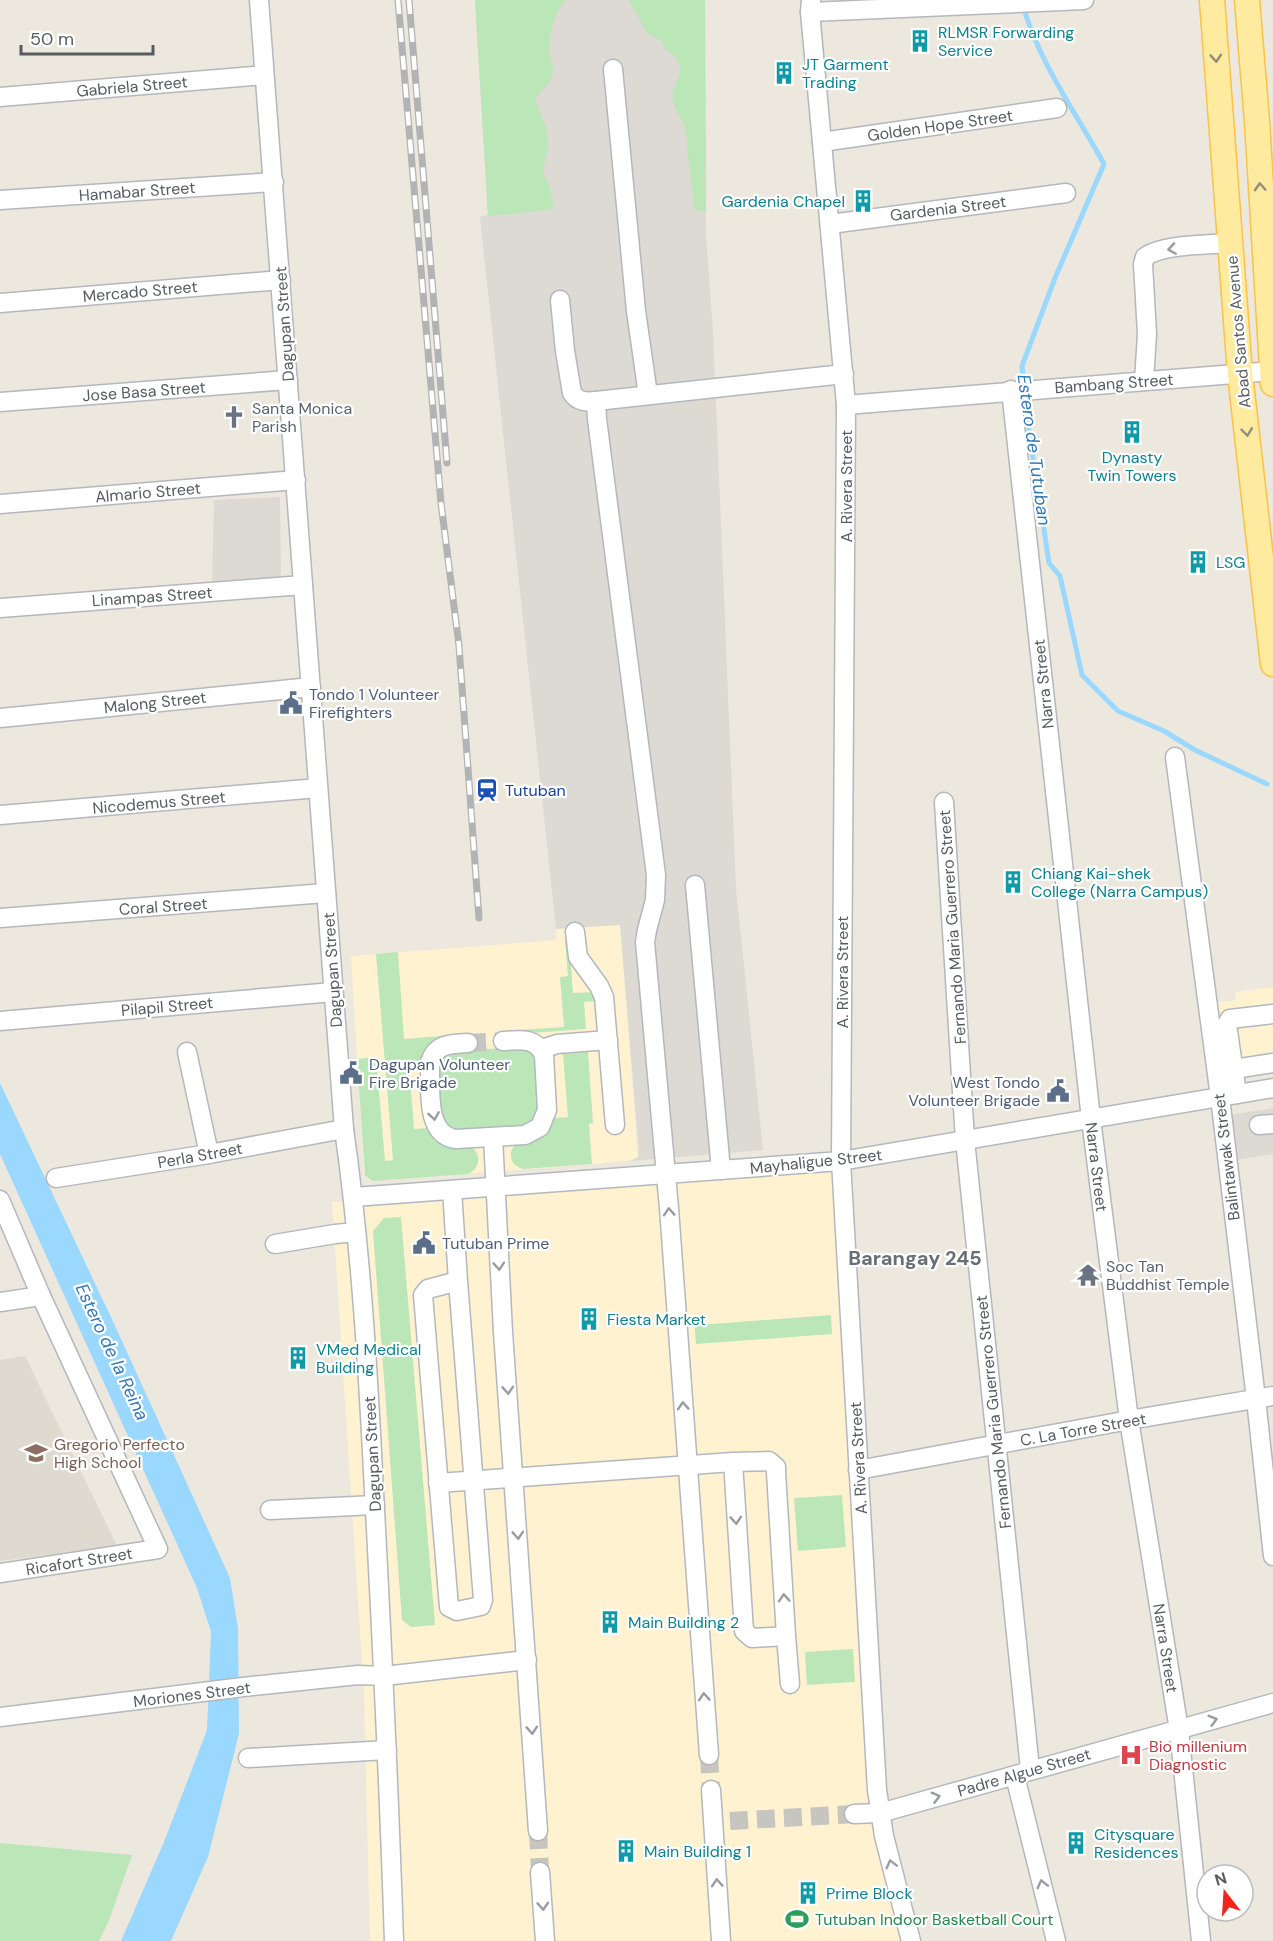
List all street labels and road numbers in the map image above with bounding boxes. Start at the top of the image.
street label: Gabriela Street [76,71,189,102]
street label: Golden Hope Street [866,105,1014,146]
street label: Hamabar Street [78,177,196,206]
street label: Gardenia Street [889,191,1007,226]
street label: Abad Santos Avenue [1221,255,1256,409]
street label: Dagupan Street [270,266,299,382]
street label: Mercado Street [82,276,198,307]
street label: Bambang Street [1054,369,1174,398]
street label: Jose Basa Street [82,377,206,406]
street label: A. Rivera Street [836,430,857,542]
street label: Almario Street [94,477,202,508]
street label: Linampas Street [91,582,213,611]
street label: Narra Street [1028,638,1059,730]
street label: Malong Street [103,687,207,718]
street label: Nicodemus Street [92,786,227,819]
street label: Fernando Maria Guerrero Street [934,809,971,1045]
street label: Coral Street [118,893,208,920]
street label: Dagupan Street [318,912,347,1028]
street label: A. Rivera Street [832,916,853,1028]
street label: Pilapil Street [120,992,214,1021]
street label: Balintawak Street [1208,1092,1245,1222]
street label: Narra Street [1081,1121,1112,1213]
street label: Perla Street [156,1138,244,1173]
street label: Mayhaligue Street [749,1144,883,1179]
street label: Fernando Maria Guerrero Street [971,1294,1016,1530]
street label: Dagupan Street [359,1396,386,1512]
street label: A. Rivera Street [845,1401,872,1515]
street label: C. La Torre Street [1018,1408,1148,1451]
street label: Ricafort Street [24,1543,134,1580]
street label: Narra Street [1148,1602,1183,1694]
street label: Moriones Street [132,1677,252,1712]
street label: Padre Algue Street [955,1743,1093,1802]

